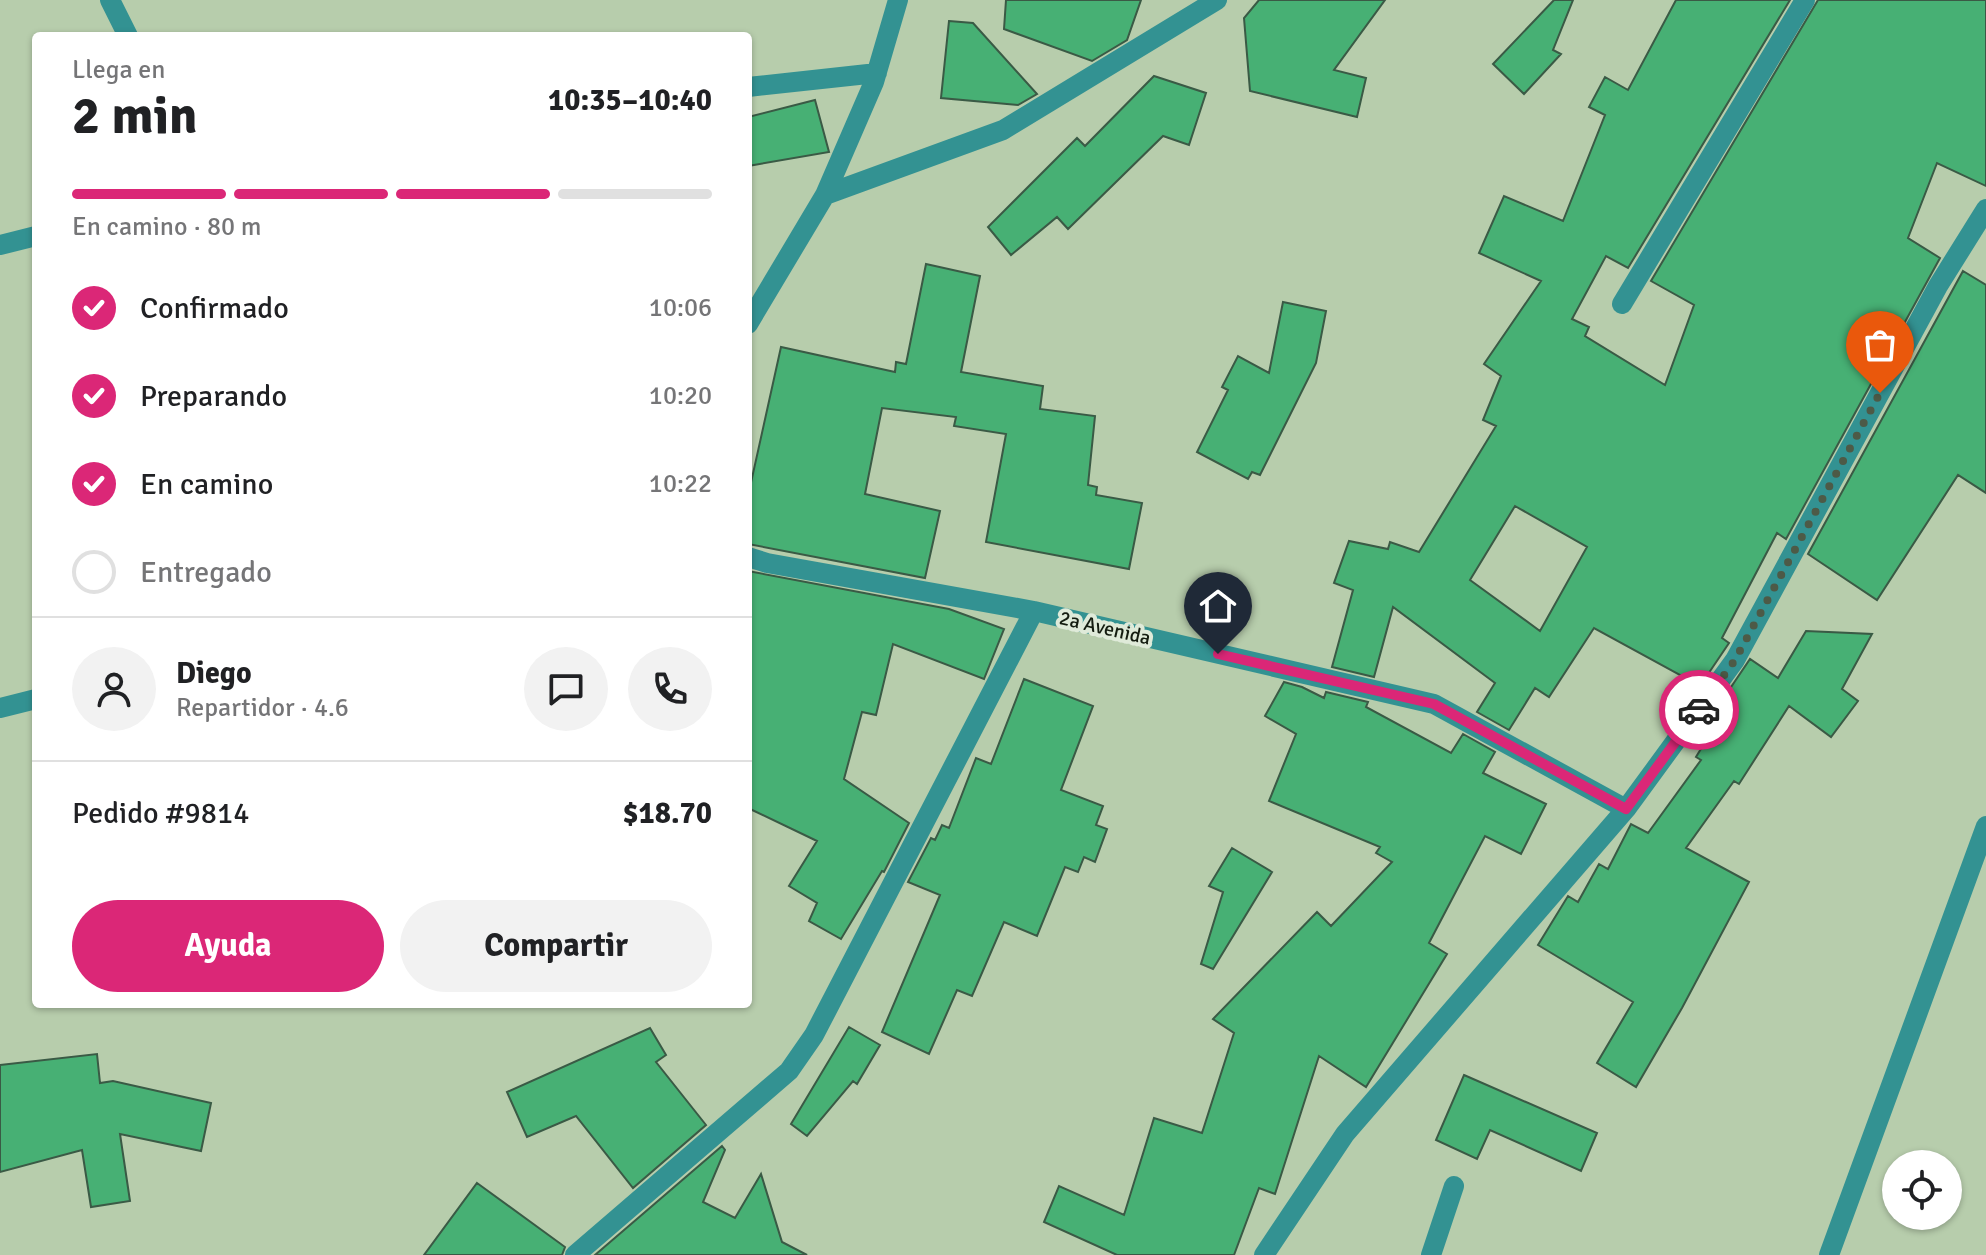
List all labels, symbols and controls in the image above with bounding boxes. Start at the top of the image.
text: Llega en [72,54,166,86]
text: 10:35–10:40 [548,82,712,119]
text: 2 min [72,84,198,148]
text: En camino · 80 m [72,211,261,243]
icon: check [72,286,116,330]
text: Confirmado [140,290,289,327]
text: 10:06 [649,292,712,324]
pin [1846,311,1914,393]
icon: bag [1858,323,1902,367]
icon: check [72,374,116,418]
text: Preparando [140,378,287,415]
text: 10:20 [649,380,712,412]
icon: check [72,462,116,506]
text: En camino [140,466,273,503]
text: 10:22 [649,468,712,500]
text: Entregado [140,554,272,591]
pin [1184,572,1252,654]
icon: home [1196,584,1240,628]
street label: 2a Avenida [1057,605,1153,651]
button: person [72,647,156,731]
button: chat [524,647,608,731]
button: phone [628,647,712,731]
text: Diego [176,655,252,692]
courier [1659,670,1739,750]
icon: car [1677,688,1721,732]
text: Repartidor · 4.6 [176,692,349,724]
text: Pedido #9814 [72,795,249,832]
text: $18.70 [622,795,712,832]
button: Ayuda [72,900,384,992]
button: Compartir [400,900,712,992]
map controls [1882,1150,1962,1230]
button: locate [1882,1150,1962,1230]

